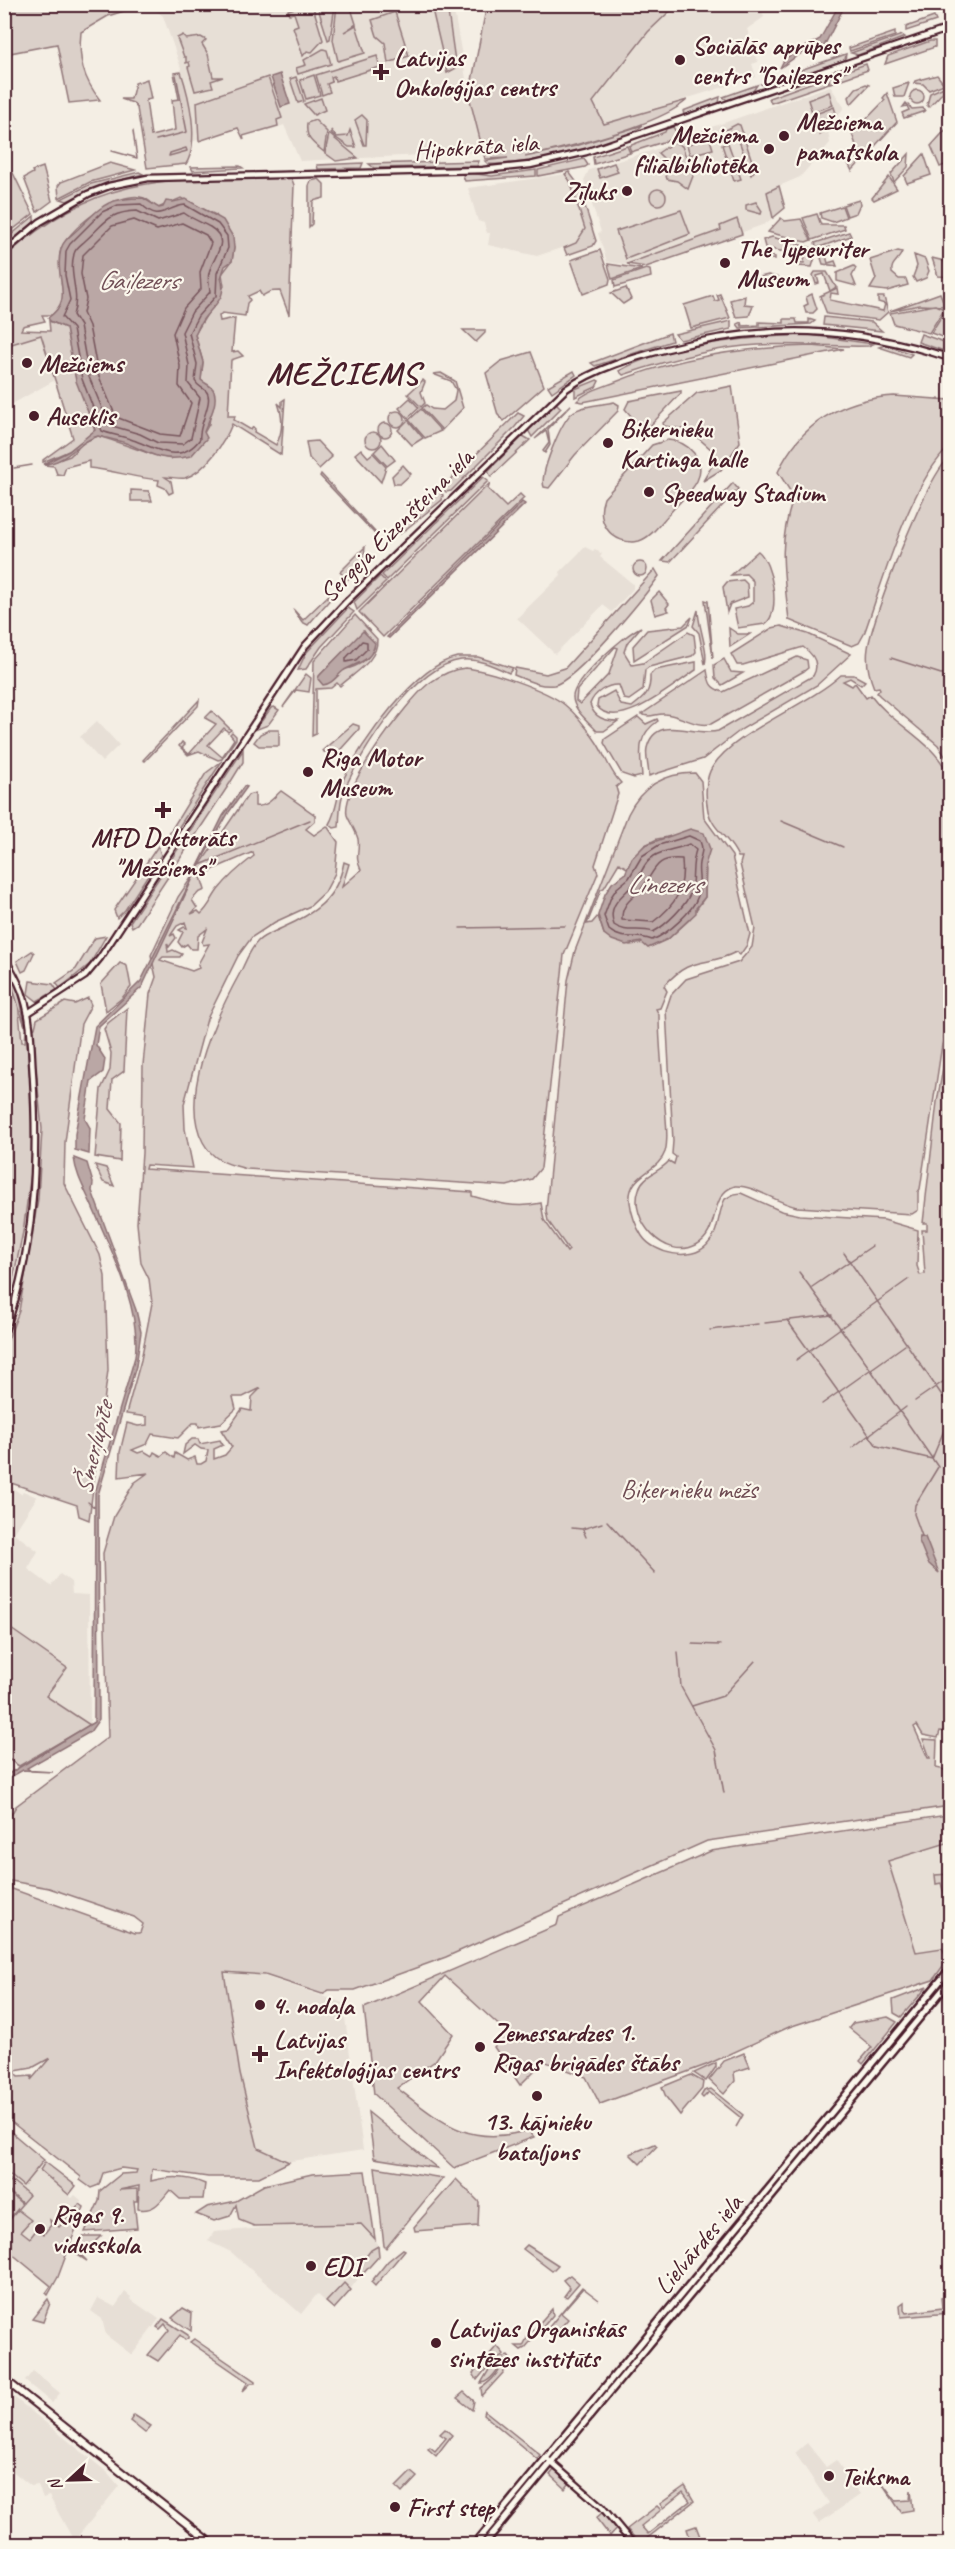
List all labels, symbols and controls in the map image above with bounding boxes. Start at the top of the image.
place label: Sociālās aprūpes centrs "Gaiļezers" [692,29,852,92]
place label: Latvijas Onkoloģijas centrs [394,41,559,104]
marker: Sociālās aprūpes centrs "Gaiļezers" [673,53,687,67]
marker: Latvijas Onkoloģijas centrs [372,63,390,81]
place label: Mežciema pamatskola [796,105,899,168]
place label: Mežciema filiālbibliotēka [634,118,759,181]
street label: Hipokrāta iela [413,126,541,167]
marker: Mežciema pamatskola [777,129,791,143]
marker: Mežciema filiālbibliotēka [762,142,776,156]
place label: Zīļuks [563,175,618,208]
marker: Zīļuks [620,184,634,198]
place label: The Typewriter Museum [737,232,871,295]
marker: The Typewriter Museum [718,256,732,270]
water label: Gaiļezers [98,263,183,297]
place label: Mežciems [39,347,126,380]
district label: MEŽCIEMS [266,353,425,394]
marker: Mežciems [20,356,34,370]
place label: Auseklis [46,400,118,433]
marker: Auseklis [27,409,41,423]
place label: Biķernieku Kartinga halle [620,412,749,475]
marker: Biķernieku Kartinga halle [601,436,615,450]
street label: Sergeja Eizenšteina iela [312,440,482,609]
place label: Speedway Stadium [661,476,826,509]
marker: Speedway Stadium [642,485,656,499]
place label: Riga Motor Museum [320,741,424,804]
marker: Riga Motor Museum [301,765,315,779]
marker: MFD Doktorāts "Mežciems" [154,801,172,819]
place label: MFD Doktorāts "Mežciems" [91,821,238,884]
water label: Linezers [627,867,706,901]
water label: Šmerļupīte [65,1394,122,1498]
park label: Biķernieku mežs [621,1473,759,1506]
place label: 4. nodaļa [272,1989,356,2022]
marker: 4. nodaļa [253,1998,267,2012]
place label: Zemessardzes 1. Rīgas brigādes štābs [492,2016,681,2079]
place label: Latvijas Infektoloģijas centrs [274,2023,461,2086]
marker: Zemessardzes 1. Rīgas brigādes štābs [473,2040,487,2054]
marker: Latvijas Infektoloģijas centrs [251,2045,269,2063]
marker: 13. kājnieku bataljons [530,2089,544,2103]
place label: 13. kājnieku bataljons [484,2105,593,2168]
street label: Lielvārdes iela [647,2186,751,2301]
place label: Rīgas 9. vidusskola [52,2198,142,2261]
marker: Rīgas 9. vidusskola [33,2222,47,2236]
place label: EDI [323,2250,368,2283]
marker: EDI [304,2259,318,2273]
place label: Latvijas Organiskās sintēzes institūts [448,2312,628,2375]
marker: Latvijas Organiskās sintēzes institūts [429,2336,443,2350]
north arrow [39,2450,99,2510]
place label: Teiksma [841,2460,911,2493]
marker: Teiksma [822,2469,836,2483]
text: N [44,2474,67,2494]
place label: First step [407,2491,496,2524]
marker: First step [388,2500,402,2514]

